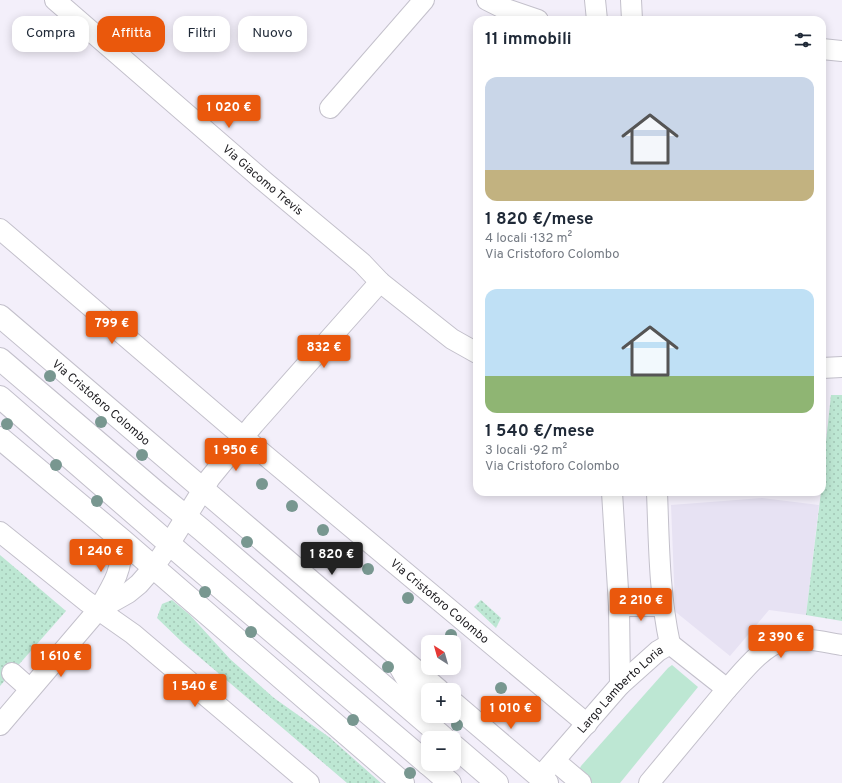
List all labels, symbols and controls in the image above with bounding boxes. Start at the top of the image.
chip: Compra [12,16,89,52]
chip: Affitta [97,16,165,52]
chip: Filtri [173,16,230,52]
chip: Nuovo [238,16,307,52]
text: 11 immobili [485,29,572,51]
icon: filters [792,29,814,51]
pin: 1 020 € [192,95,266,129]
text: 1 020 € [207,100,252,116]
icon: home [614,103,686,175]
street label: Via Giacomo Trevis [219,142,306,220]
text: 1 820 €/mese [485,209,594,231]
text: 4 locali · 132 m² [485,231,572,247]
text: Via Cristoforo Colombo [485,247,620,263]
pin: 799 € [84,311,140,345]
icon: home [614,315,686,387]
text: 799 € [95,316,129,332]
pin: 832 € [296,335,352,369]
text: 832 € [306,340,342,356]
street label: Via Cristoforo Colombo [48,357,153,450]
text: 1 540 €/mese [485,421,594,443]
pin: 1 950 € [199,438,273,472]
text: 1 950 € [214,443,258,459]
text: 3 locali · 92 m² [485,443,567,459]
text: Via Cristoforo Colombo [485,459,620,475]
pin: 1 240 € [64,539,138,573]
pin: 1 820 € [295,542,369,576]
text: 1 240 € [79,544,123,560]
text: 1 820 € [310,547,354,563]
street label: Via Cristoforo Colombo [386,556,492,648]
pin: 2 210 € [604,588,678,622]
text: 2 210 € [619,593,663,609]
pin: 2 390 € [744,625,818,659]
text: 2 390 € [757,630,805,646]
north arrow [421,635,461,675]
map controls [421,635,461,771]
street label: Largo Lamberto Loria [574,643,666,737]
pin: 1 610 € [24,644,98,678]
text: 1 610 € [40,649,82,665]
pin: 1 540 € [158,674,232,708]
text: 1 540 € [172,679,218,695]
button: + [421,683,461,723]
pin: 1 010 € [474,696,548,730]
text: 1 010 € [490,701,532,717]
button: − [421,731,461,771]

